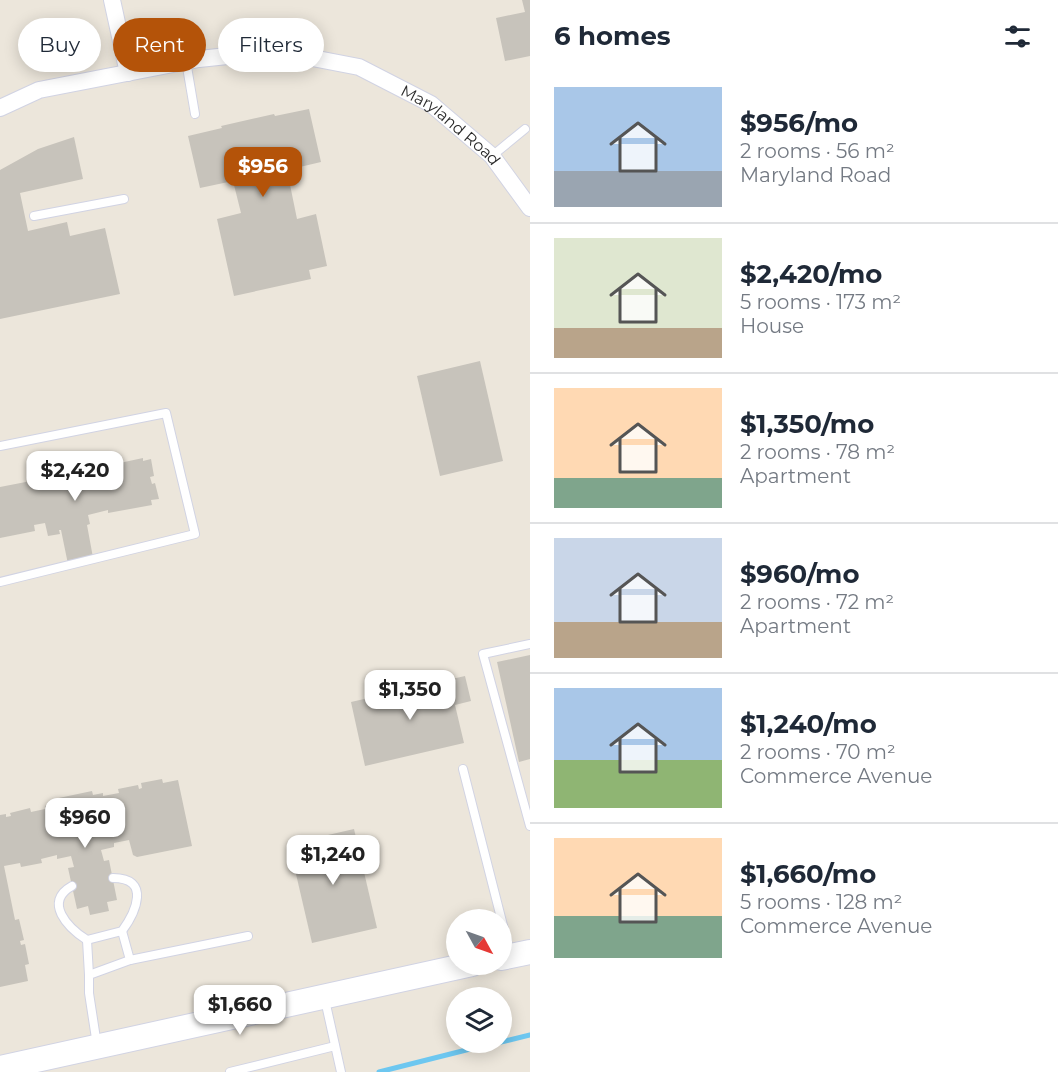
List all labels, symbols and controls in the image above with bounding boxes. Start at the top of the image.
chip: Buy [18,18,101,72]
chip: Rent [113,18,206,72]
chip: Filters [218,18,324,72]
text: 6 homes [554,20,671,52]
icon: filters [1001,20,1034,53]
street label: Maryland Road [398,81,504,169]
text: $956/mo [740,107,858,139]
icon: home [602,111,674,183]
text: 2 rooms · 56 m² [740,139,895,163]
pin: $956 [227,147,299,198]
text: $956 [238,154,288,178]
text: Maryland Road [740,163,891,187]
text: $2,420/mo [740,258,882,290]
icon: home [602,262,674,334]
text: 5 rooms · 173 m² [740,290,901,314]
text: House [740,314,804,338]
text: $1,350/mo [740,408,874,440]
icon: home [602,412,674,484]
text: 2 rooms · 78 m² [740,440,895,464]
pin: $2,420 [26,451,124,502]
text: $2,420 [40,458,110,482]
text: Apartment [740,464,851,488]
text: $960/mo [740,558,860,590]
icon: home [602,562,674,634]
text: 2 rooms · 72 m² [740,590,894,614]
text: Apartment [740,614,851,638]
pin: $1,350 [361,670,459,721]
text: $1,350 [379,677,441,701]
text: $1,240/mo [740,708,877,740]
icon: home [602,712,674,784]
text: 2 rooms · 70 m² [740,740,896,764]
text: Commerce Avenue [740,764,932,788]
pin: $960 [49,798,121,849]
text: $960 [59,805,111,829]
pin: $1,240 [284,835,382,886]
text: $1,240 [301,842,365,866]
text: $1,660/mo [740,858,876,890]
icon: home [602,862,674,934]
text: 5 rooms · 128 m² [740,890,902,914]
north arrow [446,909,512,975]
map controls [446,909,512,1053]
text: Commerce Avenue [740,914,932,938]
pin: $1,660 [191,985,289,1036]
button: layers [446,987,512,1053]
text: $1,660 [208,992,272,1016]

